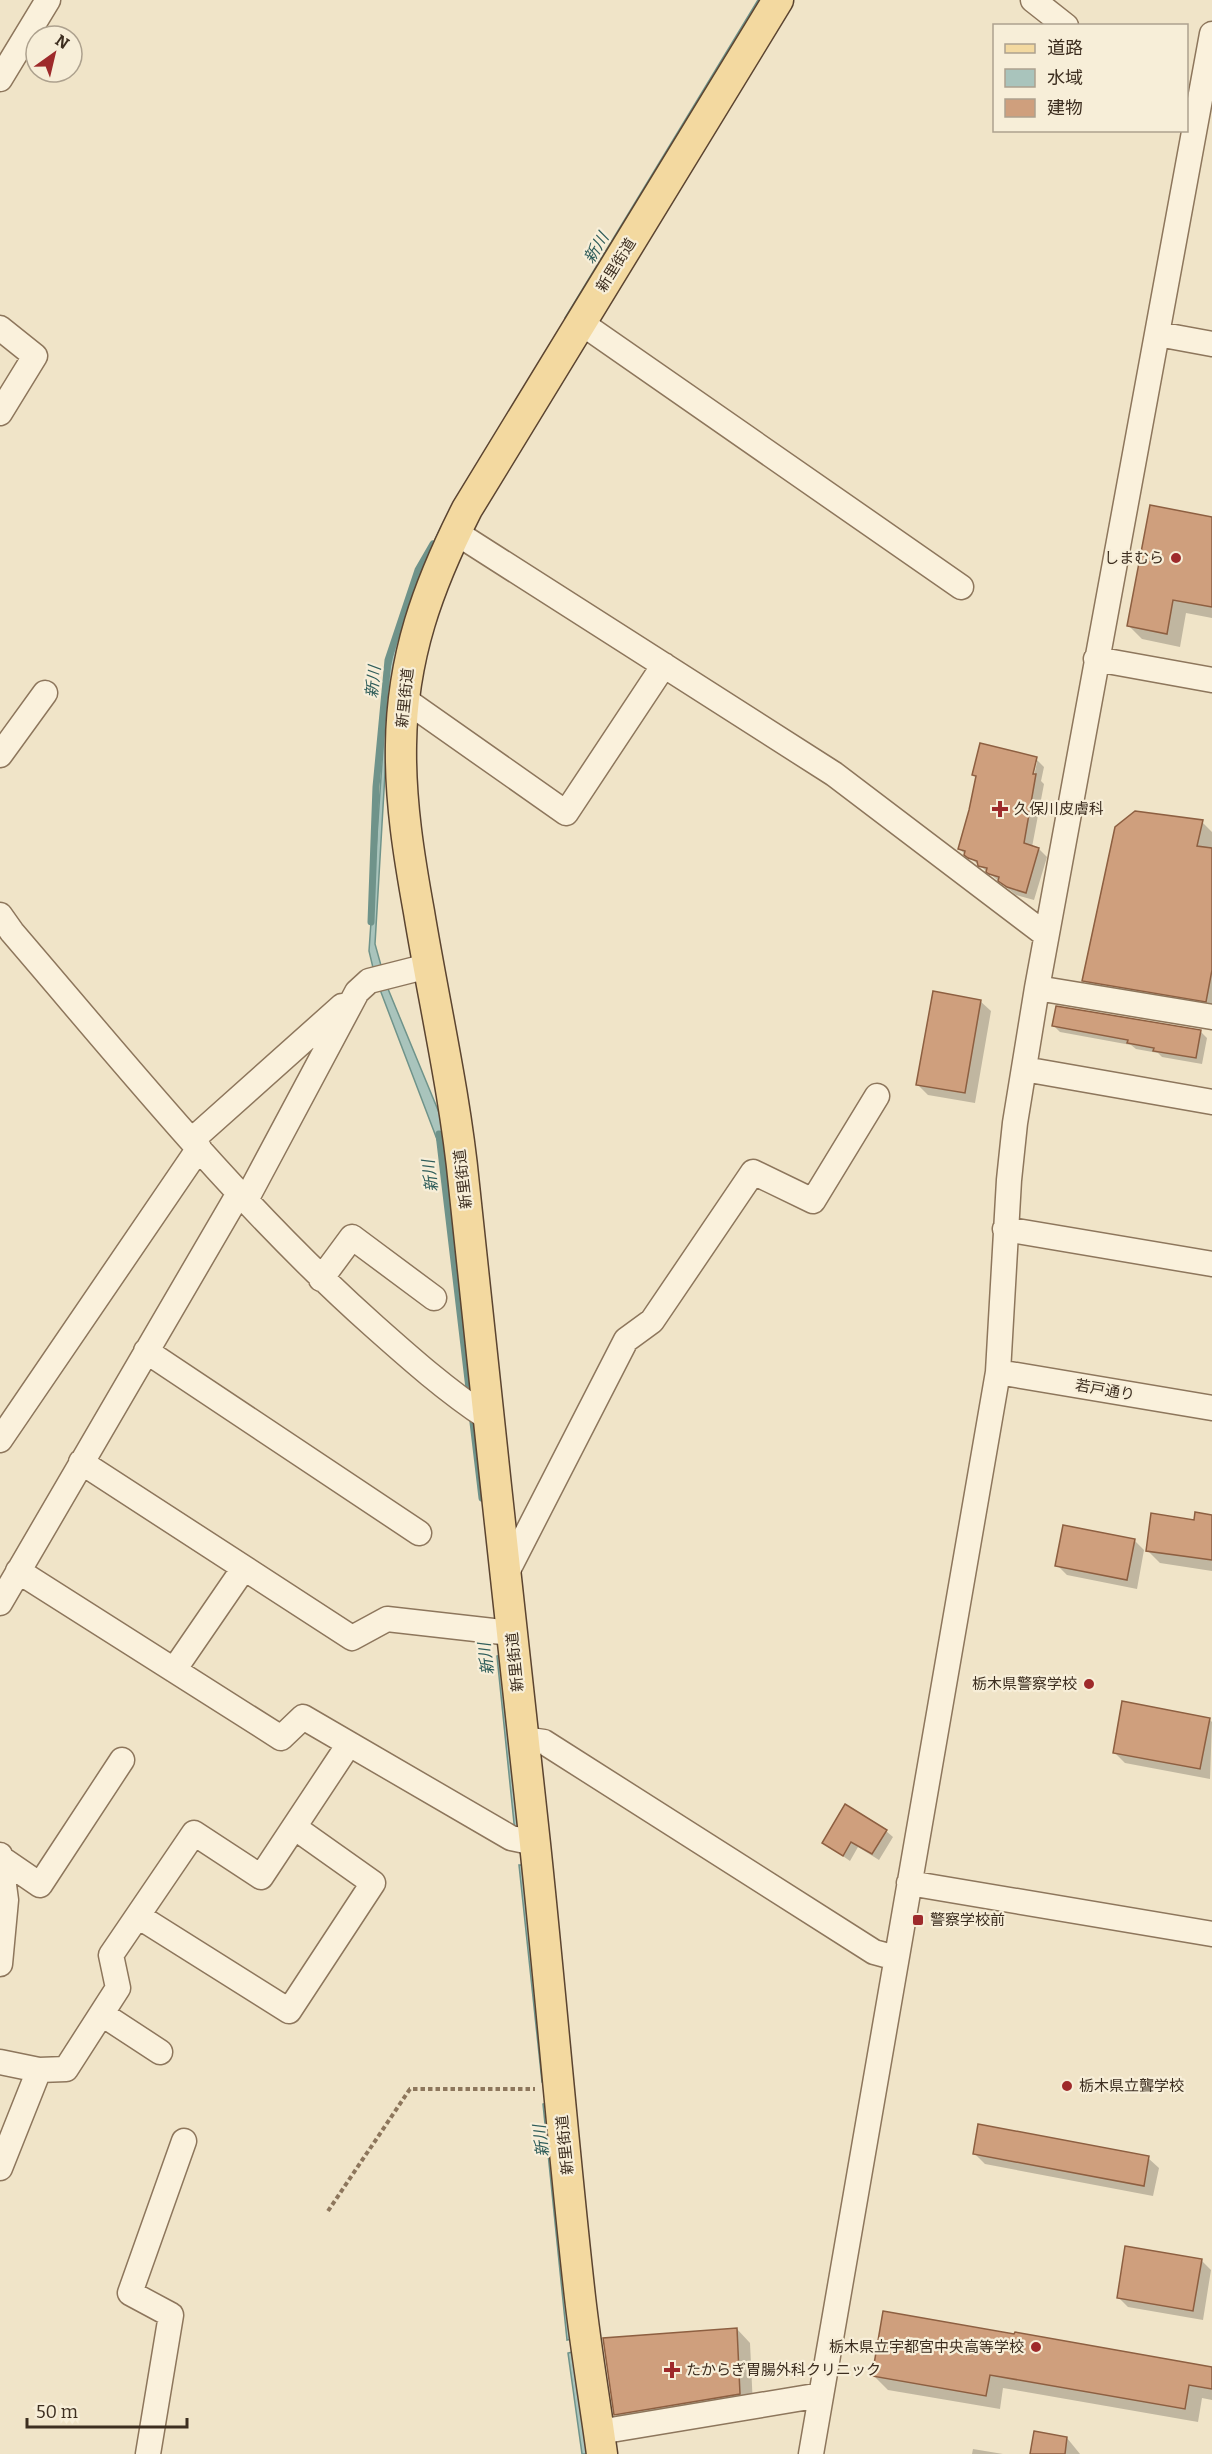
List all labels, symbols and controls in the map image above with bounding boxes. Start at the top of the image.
north arrow [24,24,84,84]
legend [993,24,1188,132]
text: N [52,31,73,53]
text: 道路 [1047,37,1083,59]
text: 水域 [1047,67,1083,89]
text: 建物 [1047,97,1083,119]
water label: 新川 [580,228,613,267]
street label: 新里街道 [592,235,640,295]
place label: しまむら [1104,549,1164,567]
marker: しまむら [1169,551,1183,565]
water label: 新川 [362,663,384,699]
street label: 新里街道 [393,667,417,729]
marker: 久保川皮膚科 [991,800,1009,818]
place label: 久保川皮膚科 [1014,800,1104,818]
street label: 新里街道 [450,1148,476,1210]
water label: 新川 [418,1157,441,1193]
street label: 若戸通り [1074,1376,1136,1404]
street label: 新里街道 [503,1631,527,1693]
water label: 新川 [474,1640,497,1676]
place label: 栃木県警察学校 [972,1675,1077,1693]
marker: 栃木県警察学校 [1082,1677,1096,1691]
place label: 警察学校前 [930,1911,1005,1929]
marker: 警察学校前 [911,1913,925,1927]
place label: 栃木県立聾学校 [1079,2077,1184,2095]
marker: 栃木県立聾学校 [1060,2079,1074,2093]
street label: 新里街道 [553,2114,577,2176]
water label: 新川 [529,2122,552,2158]
place label: 栃木県立宇都宮中央高等学校 [829,2338,1024,2356]
marker: 栃木県立宇都宮中央高等学校 [1029,2340,1043,2354]
marker: たからぎ胃腸外科クリニック [663,2361,681,2379]
place label: たからぎ胃腸外科クリニック [686,2361,881,2379]
scale bar [27,2391,188,2429]
text: 50 m [36,2401,78,2423]

